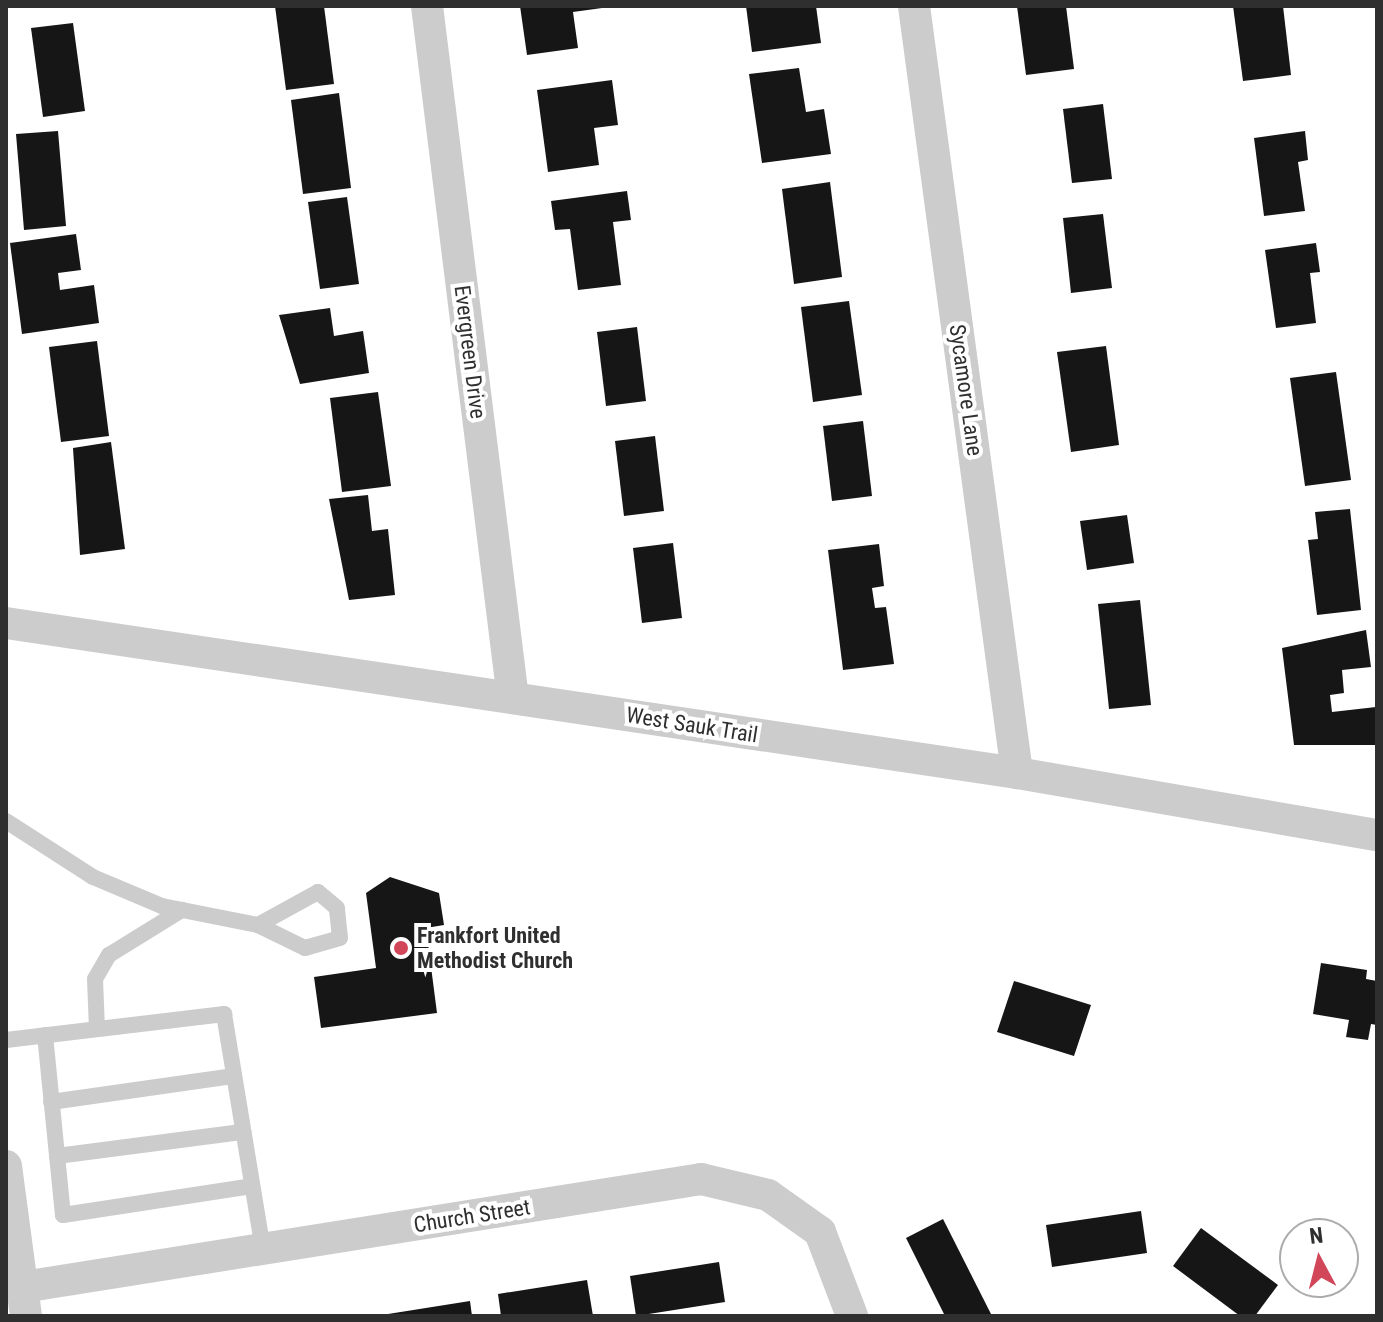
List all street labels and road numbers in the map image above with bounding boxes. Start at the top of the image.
street label: Evergreen Drive [449,284,491,420]
street label: Sycamore Lane [944,323,988,457]
street label: West Sauk Trail [624,702,760,748]
street label: Church Street [412,1194,532,1238]

